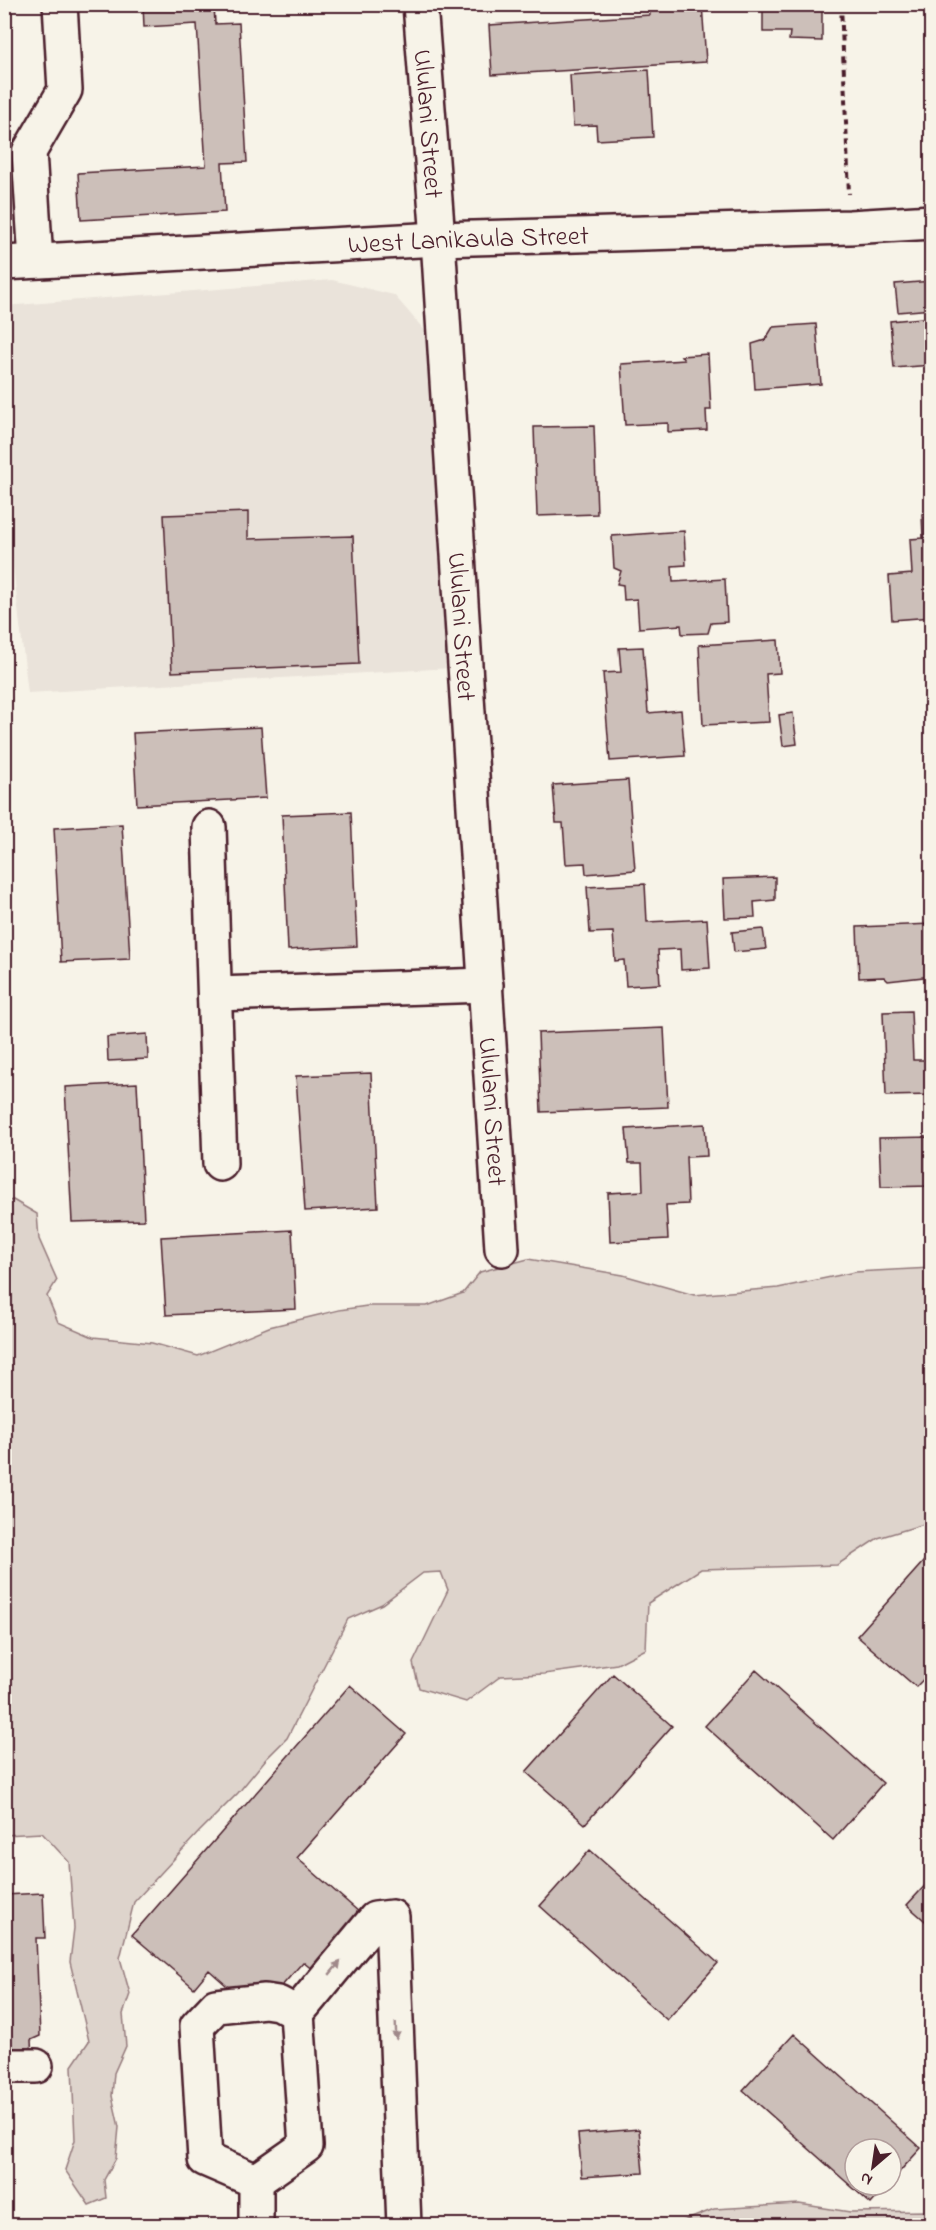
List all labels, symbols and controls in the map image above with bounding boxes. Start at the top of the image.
street label: Ululani Street [402,48,452,200]
street label: West Lanikaula Street [347,218,590,266]
street label: Ululani Street [436,551,484,702]
street label: Ululani Street [467,1036,515,1187]
one-way arrow [328,1960,341,1976]
one-way arrow [392,2022,401,2041]
north arrow [843,2137,903,2197]
text: N [856,2165,877,2191]

